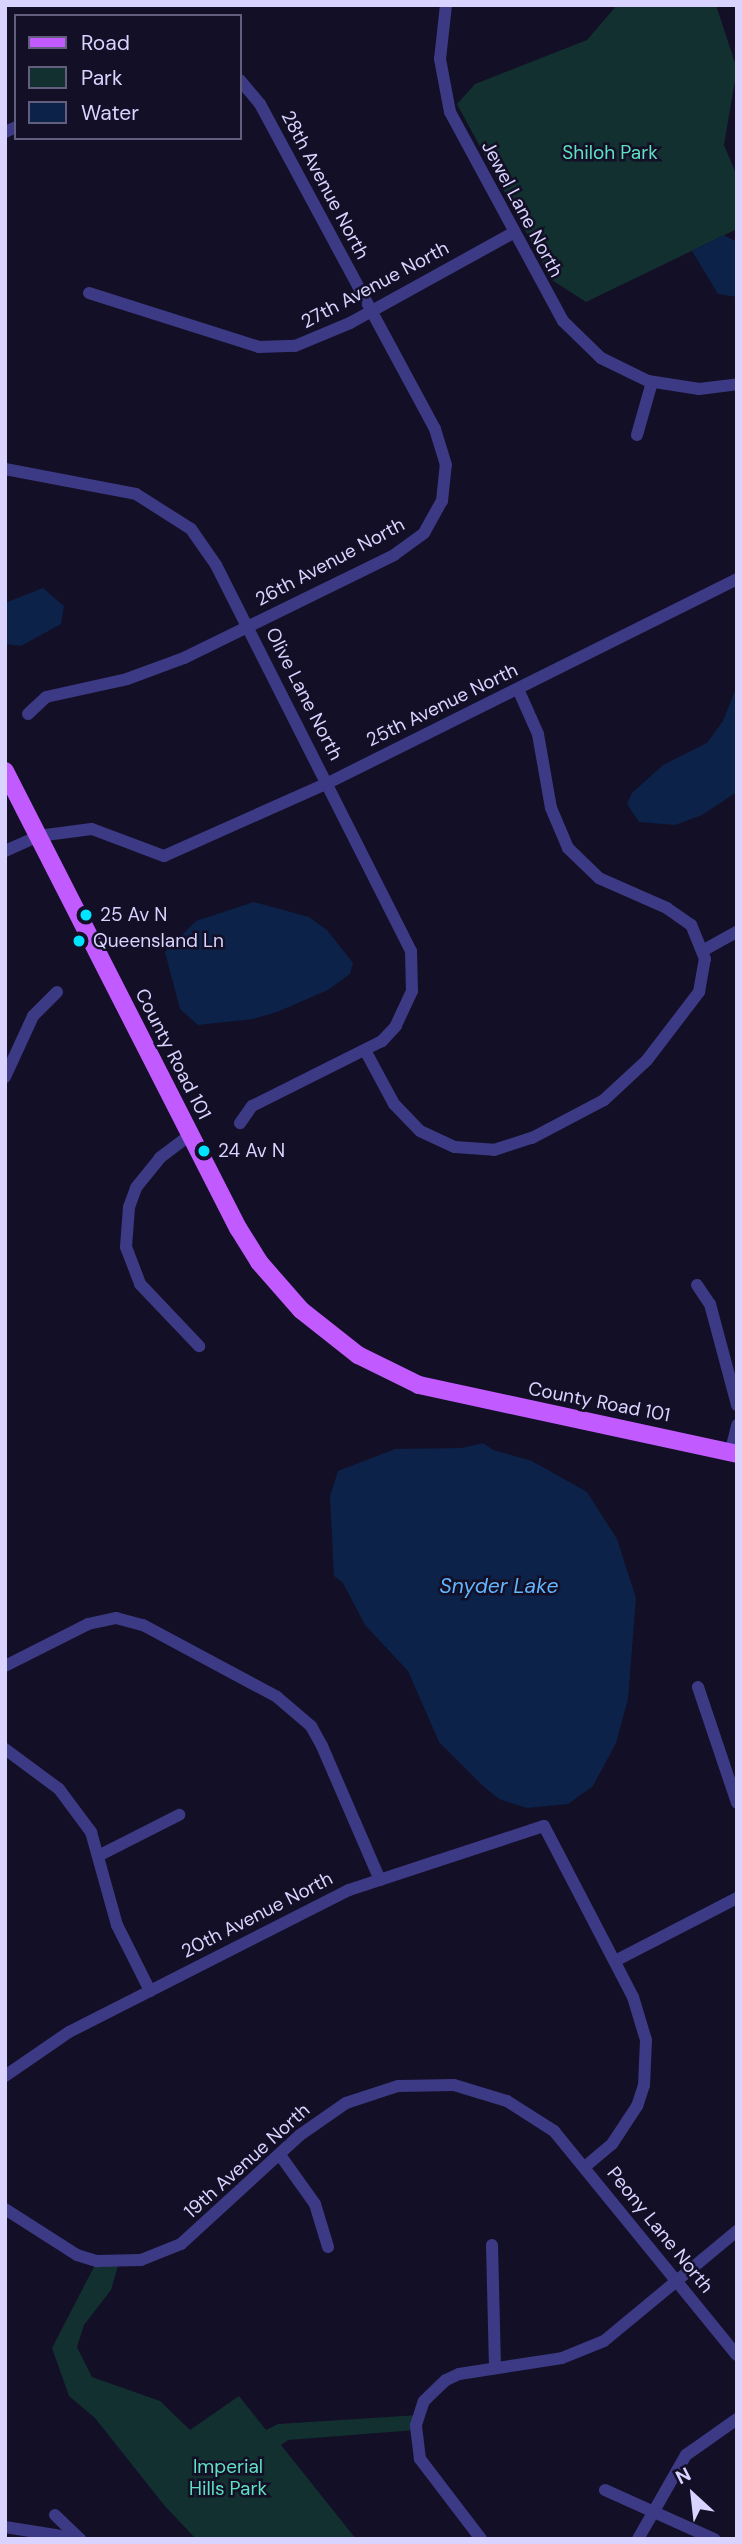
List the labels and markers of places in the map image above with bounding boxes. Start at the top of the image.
place label: 25 Av N [100,904,167,926]
marker: 25 Av N [78,907,94,923]
place label: Queensland Ln [93,930,224,952]
marker: Queensland Ln [71,933,87,949]
place label: 24 Av N [218,1140,285,1162]
marker: 24 Av N [196,1143,212,1159]

